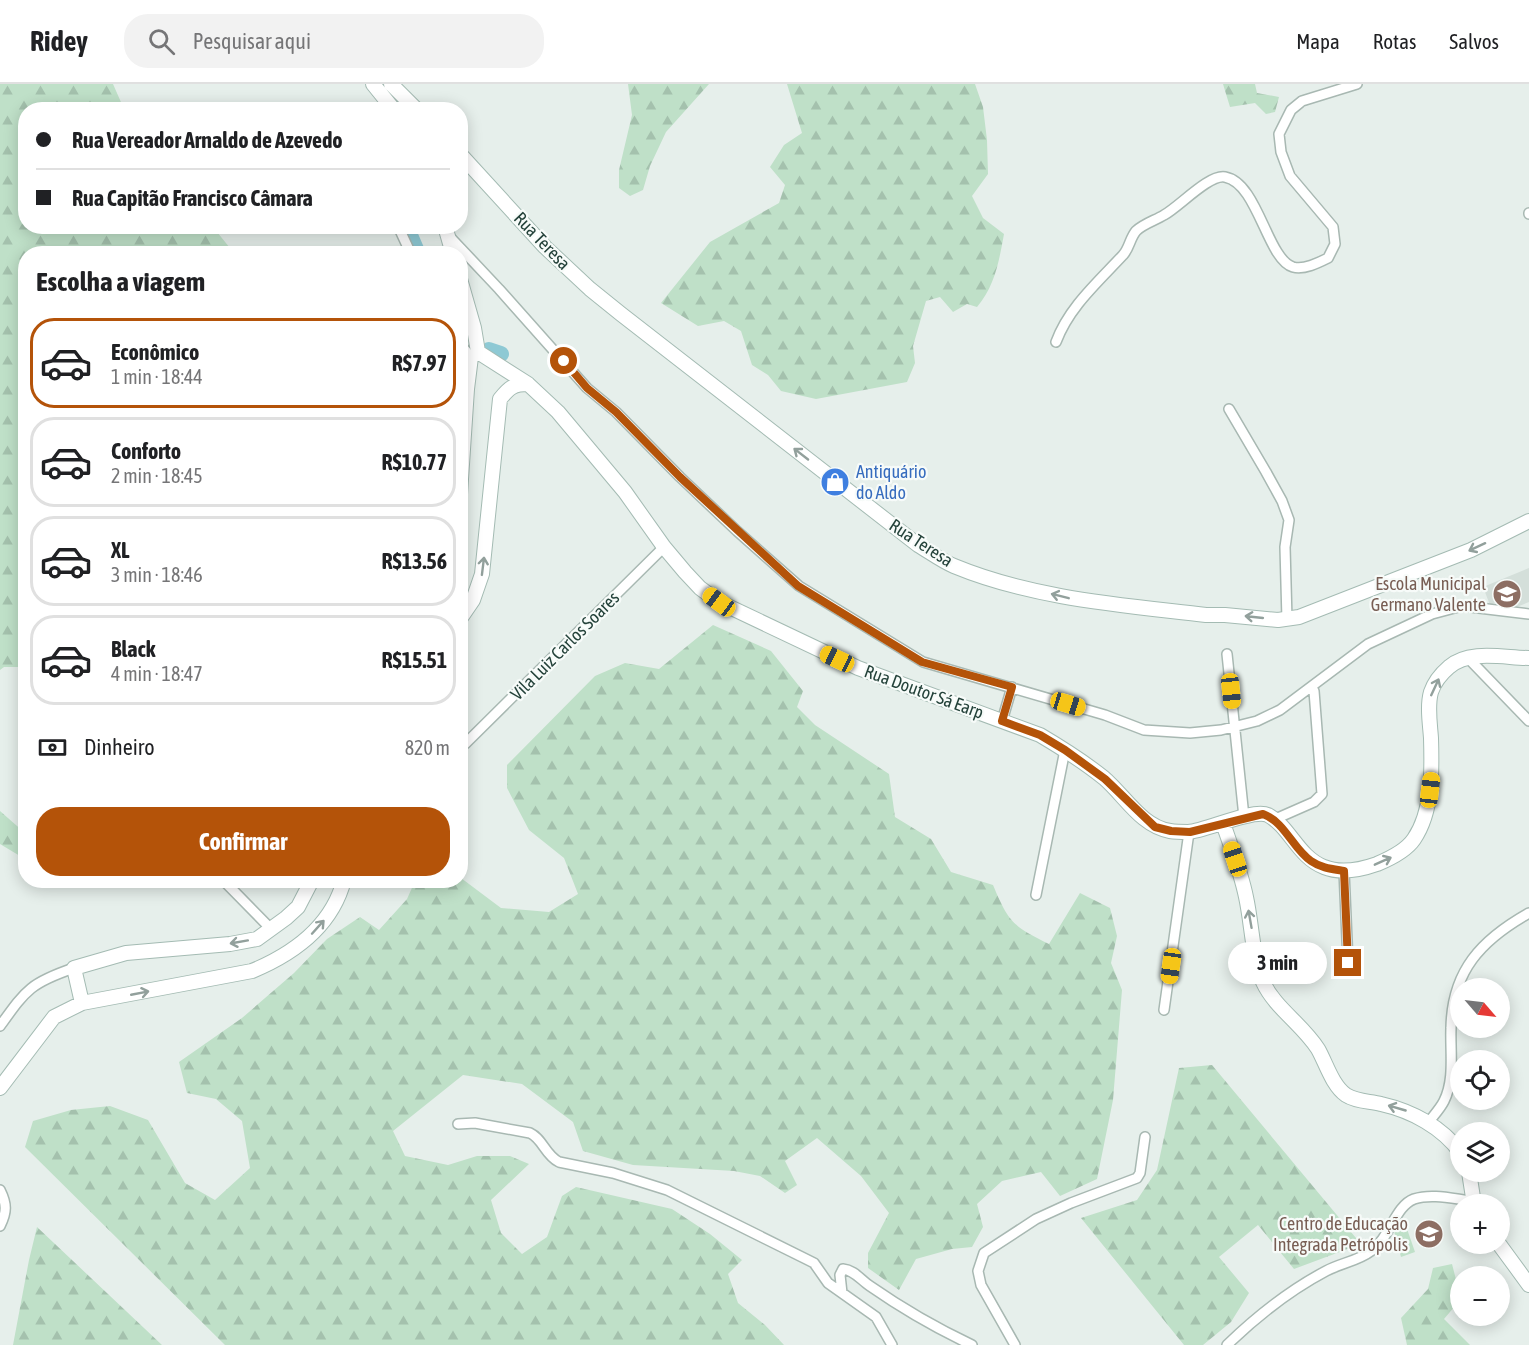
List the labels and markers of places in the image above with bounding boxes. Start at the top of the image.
place label: Antiquário do Aldo [856,461,926,503]
shop icon: Antiquário do Aldo [819,466,851,498]
place label: Escola Municipal Germano Valente [1371,573,1486,615]
school or university icon: Escola Municipal Germano Valente [1491,578,1523,610]
place label: Centro de Educação Integrada Petrópolis [1273,1213,1408,1255]
school or university icon: Centro de Educação Integrada Petrópolis [1413,1218,1445,1250]

